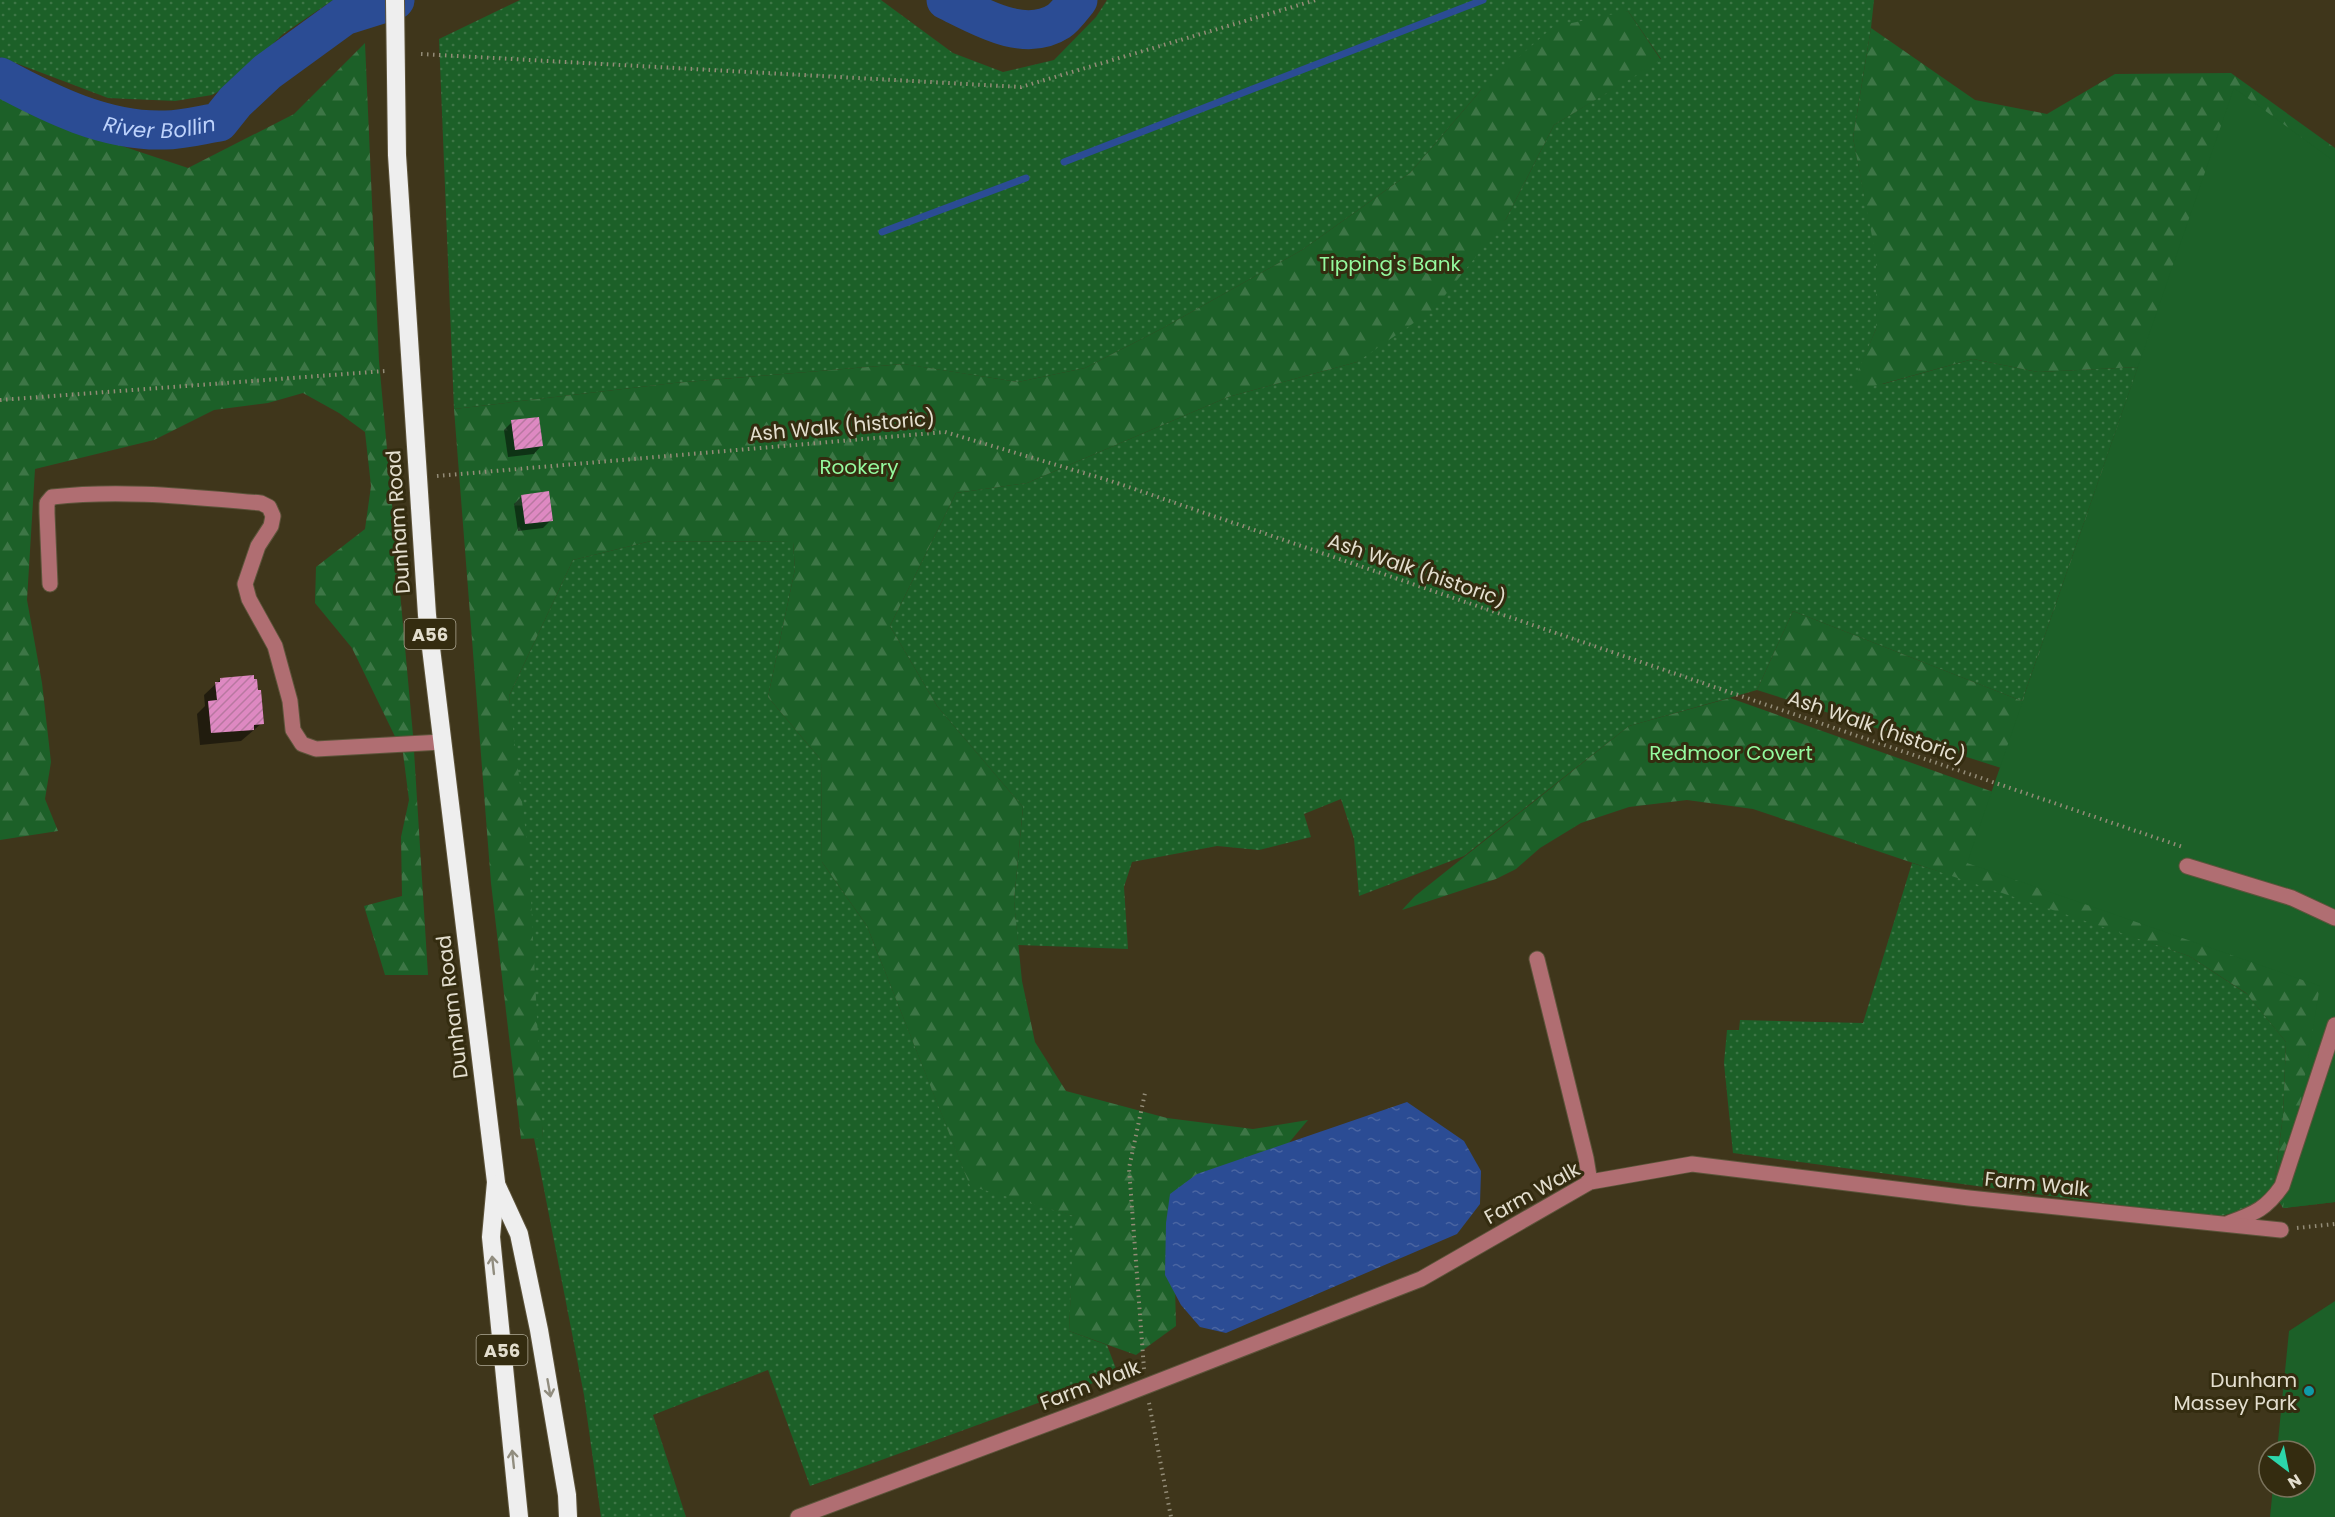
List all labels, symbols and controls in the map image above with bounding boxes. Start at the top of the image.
water label: River Bollin [101,108,218,145]
park label: Tipping's Bank [1319,250,1462,278]
street label: Ash Walk (historic) [748,404,936,448]
street label: Dunham Road [379,449,417,595]
park label: Rookery [819,453,899,481]
street label: Ash Walk (historic) [1324,526,1510,614]
road number: A56 [404,619,456,649]
street label: Ash Walk (historic) [1784,683,1970,771]
park label: Redmoor Covert [1649,739,1813,767]
street label: Dunham Road [429,934,475,1080]
street label: Farm Walk [1479,1155,1585,1231]
street label: Farm Walk [1983,1165,2091,1203]
one-way arrow [487,1255,498,1275]
road number: A56 [476,1335,528,1365]
street label: Farm Walk [1036,1353,1145,1417]
place label: Dunham Massey Park [2174,1366,2298,1417]
one-way arrow [544,1377,555,1397]
marker: Dunham Massey Park [2302,1384,2316,1398]
north arrow [2257,1439,2317,1499]
one-way arrow [507,1449,518,1469]
text: N [2283,1468,2306,1494]

